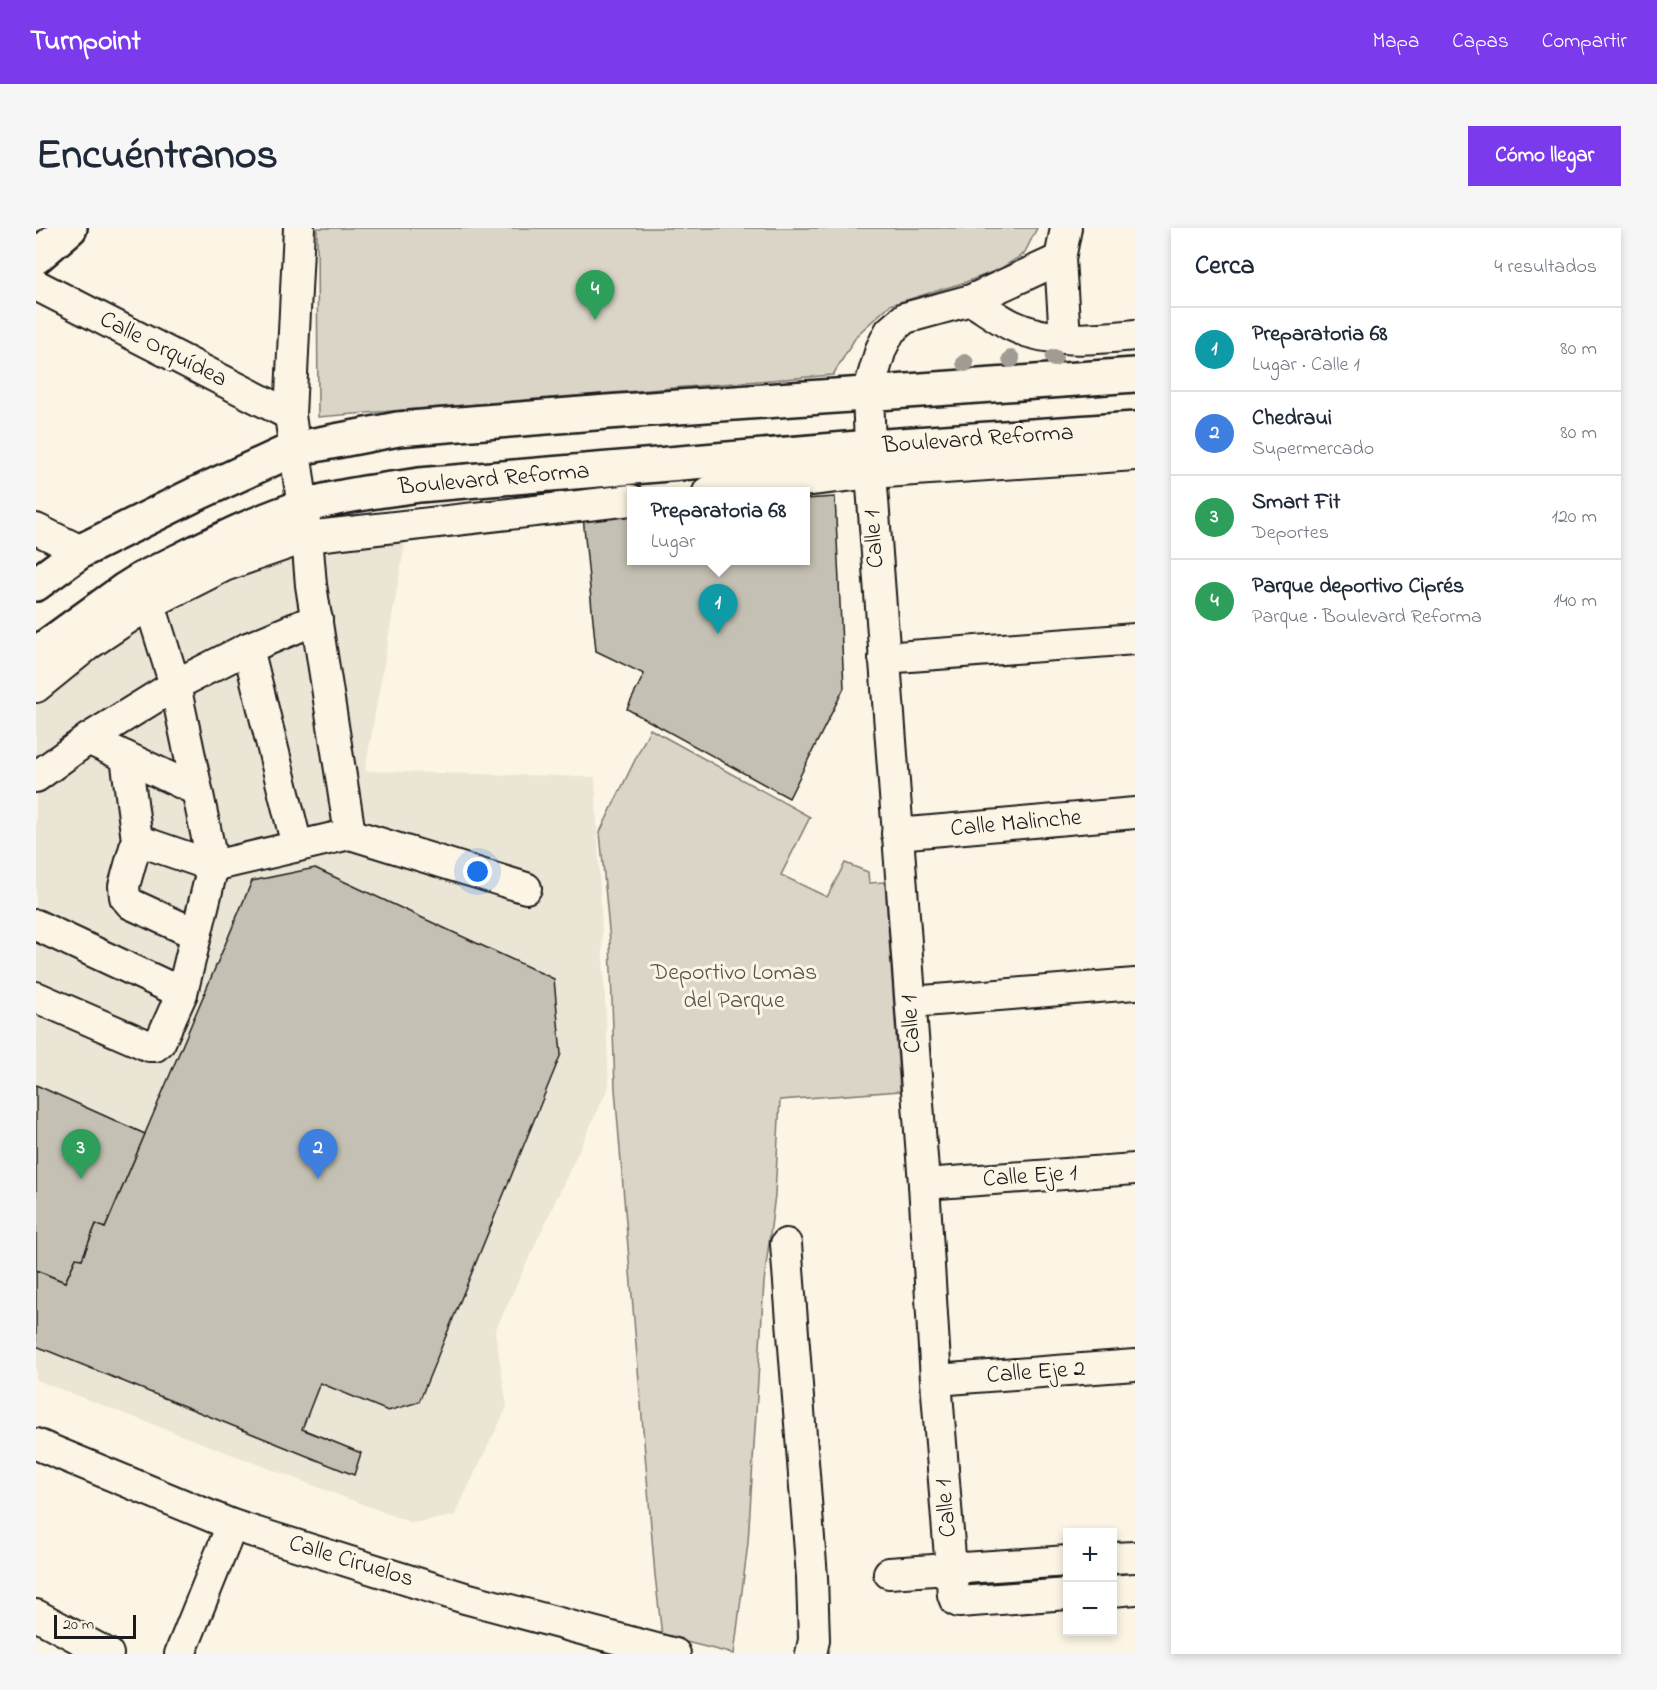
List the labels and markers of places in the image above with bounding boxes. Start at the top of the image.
pin: 4 [576,270,614,320]
pin: 1 [698,584,738,634]
pin: 3 [62,1130,100,1179]
pin: 2 [298,1130,338,1179]

